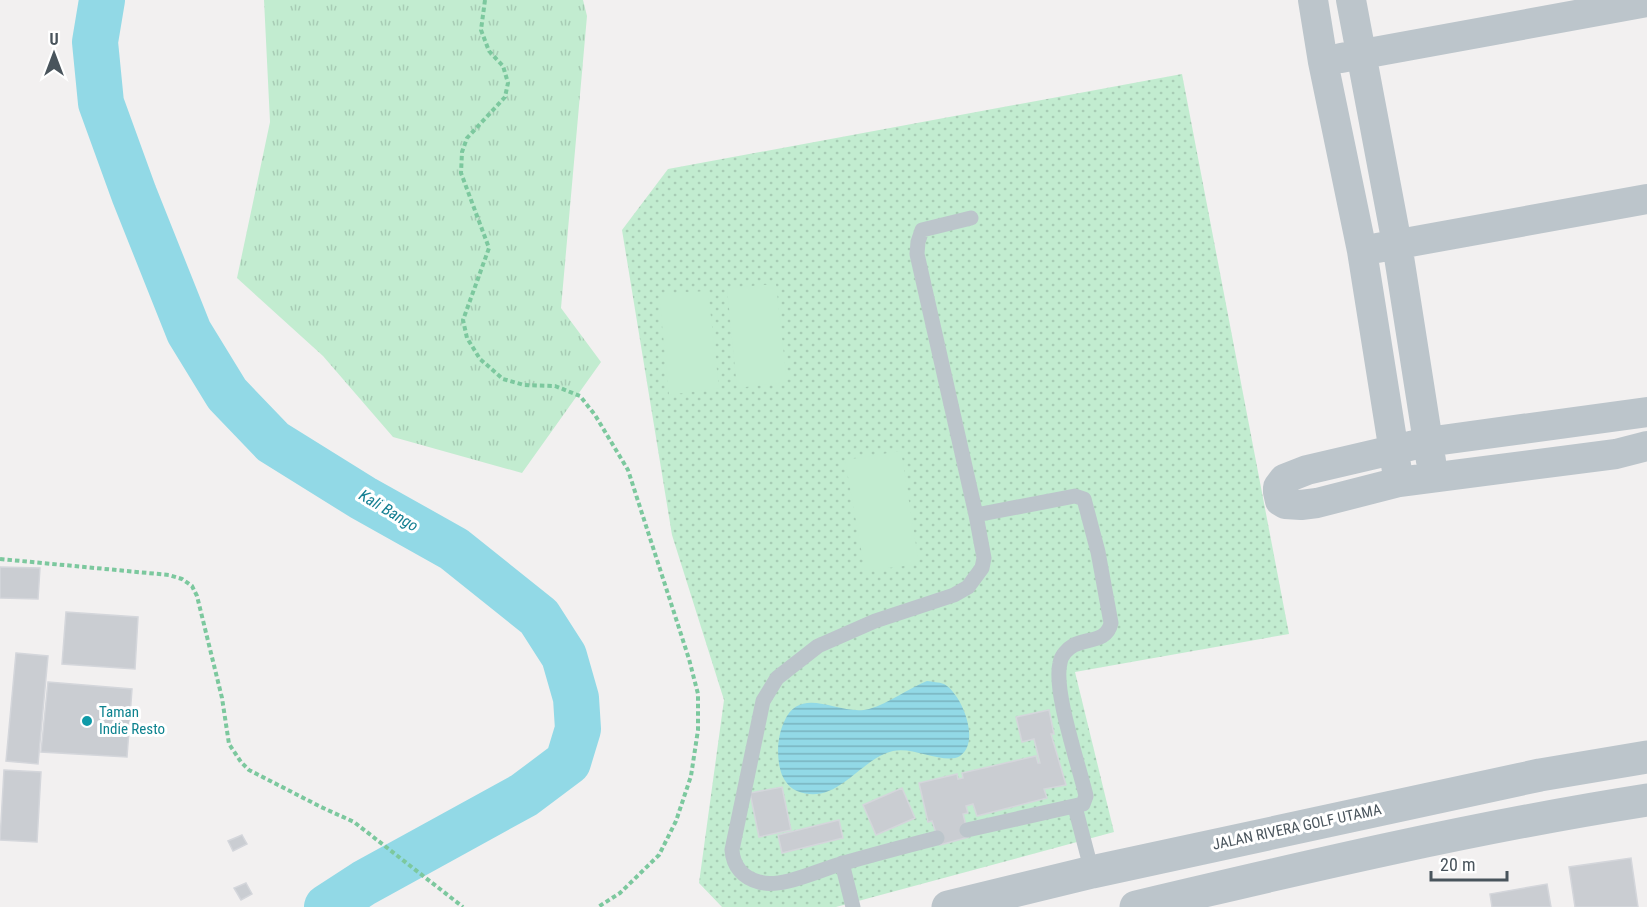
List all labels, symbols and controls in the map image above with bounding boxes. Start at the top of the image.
north arrow [24,24,84,84]
text: U [49,30,59,49]
water label: Kali Bango [356,485,422,536]
place label: Taman Indie Resto [99,703,165,738]
marker: Taman Indie Resto [80,714,94,728]
street label: JALAN RIVERA GOLF UTAMA [1211,800,1383,854]
scale bar [1431,844,1508,882]
text: 20 m [1440,854,1475,875]

